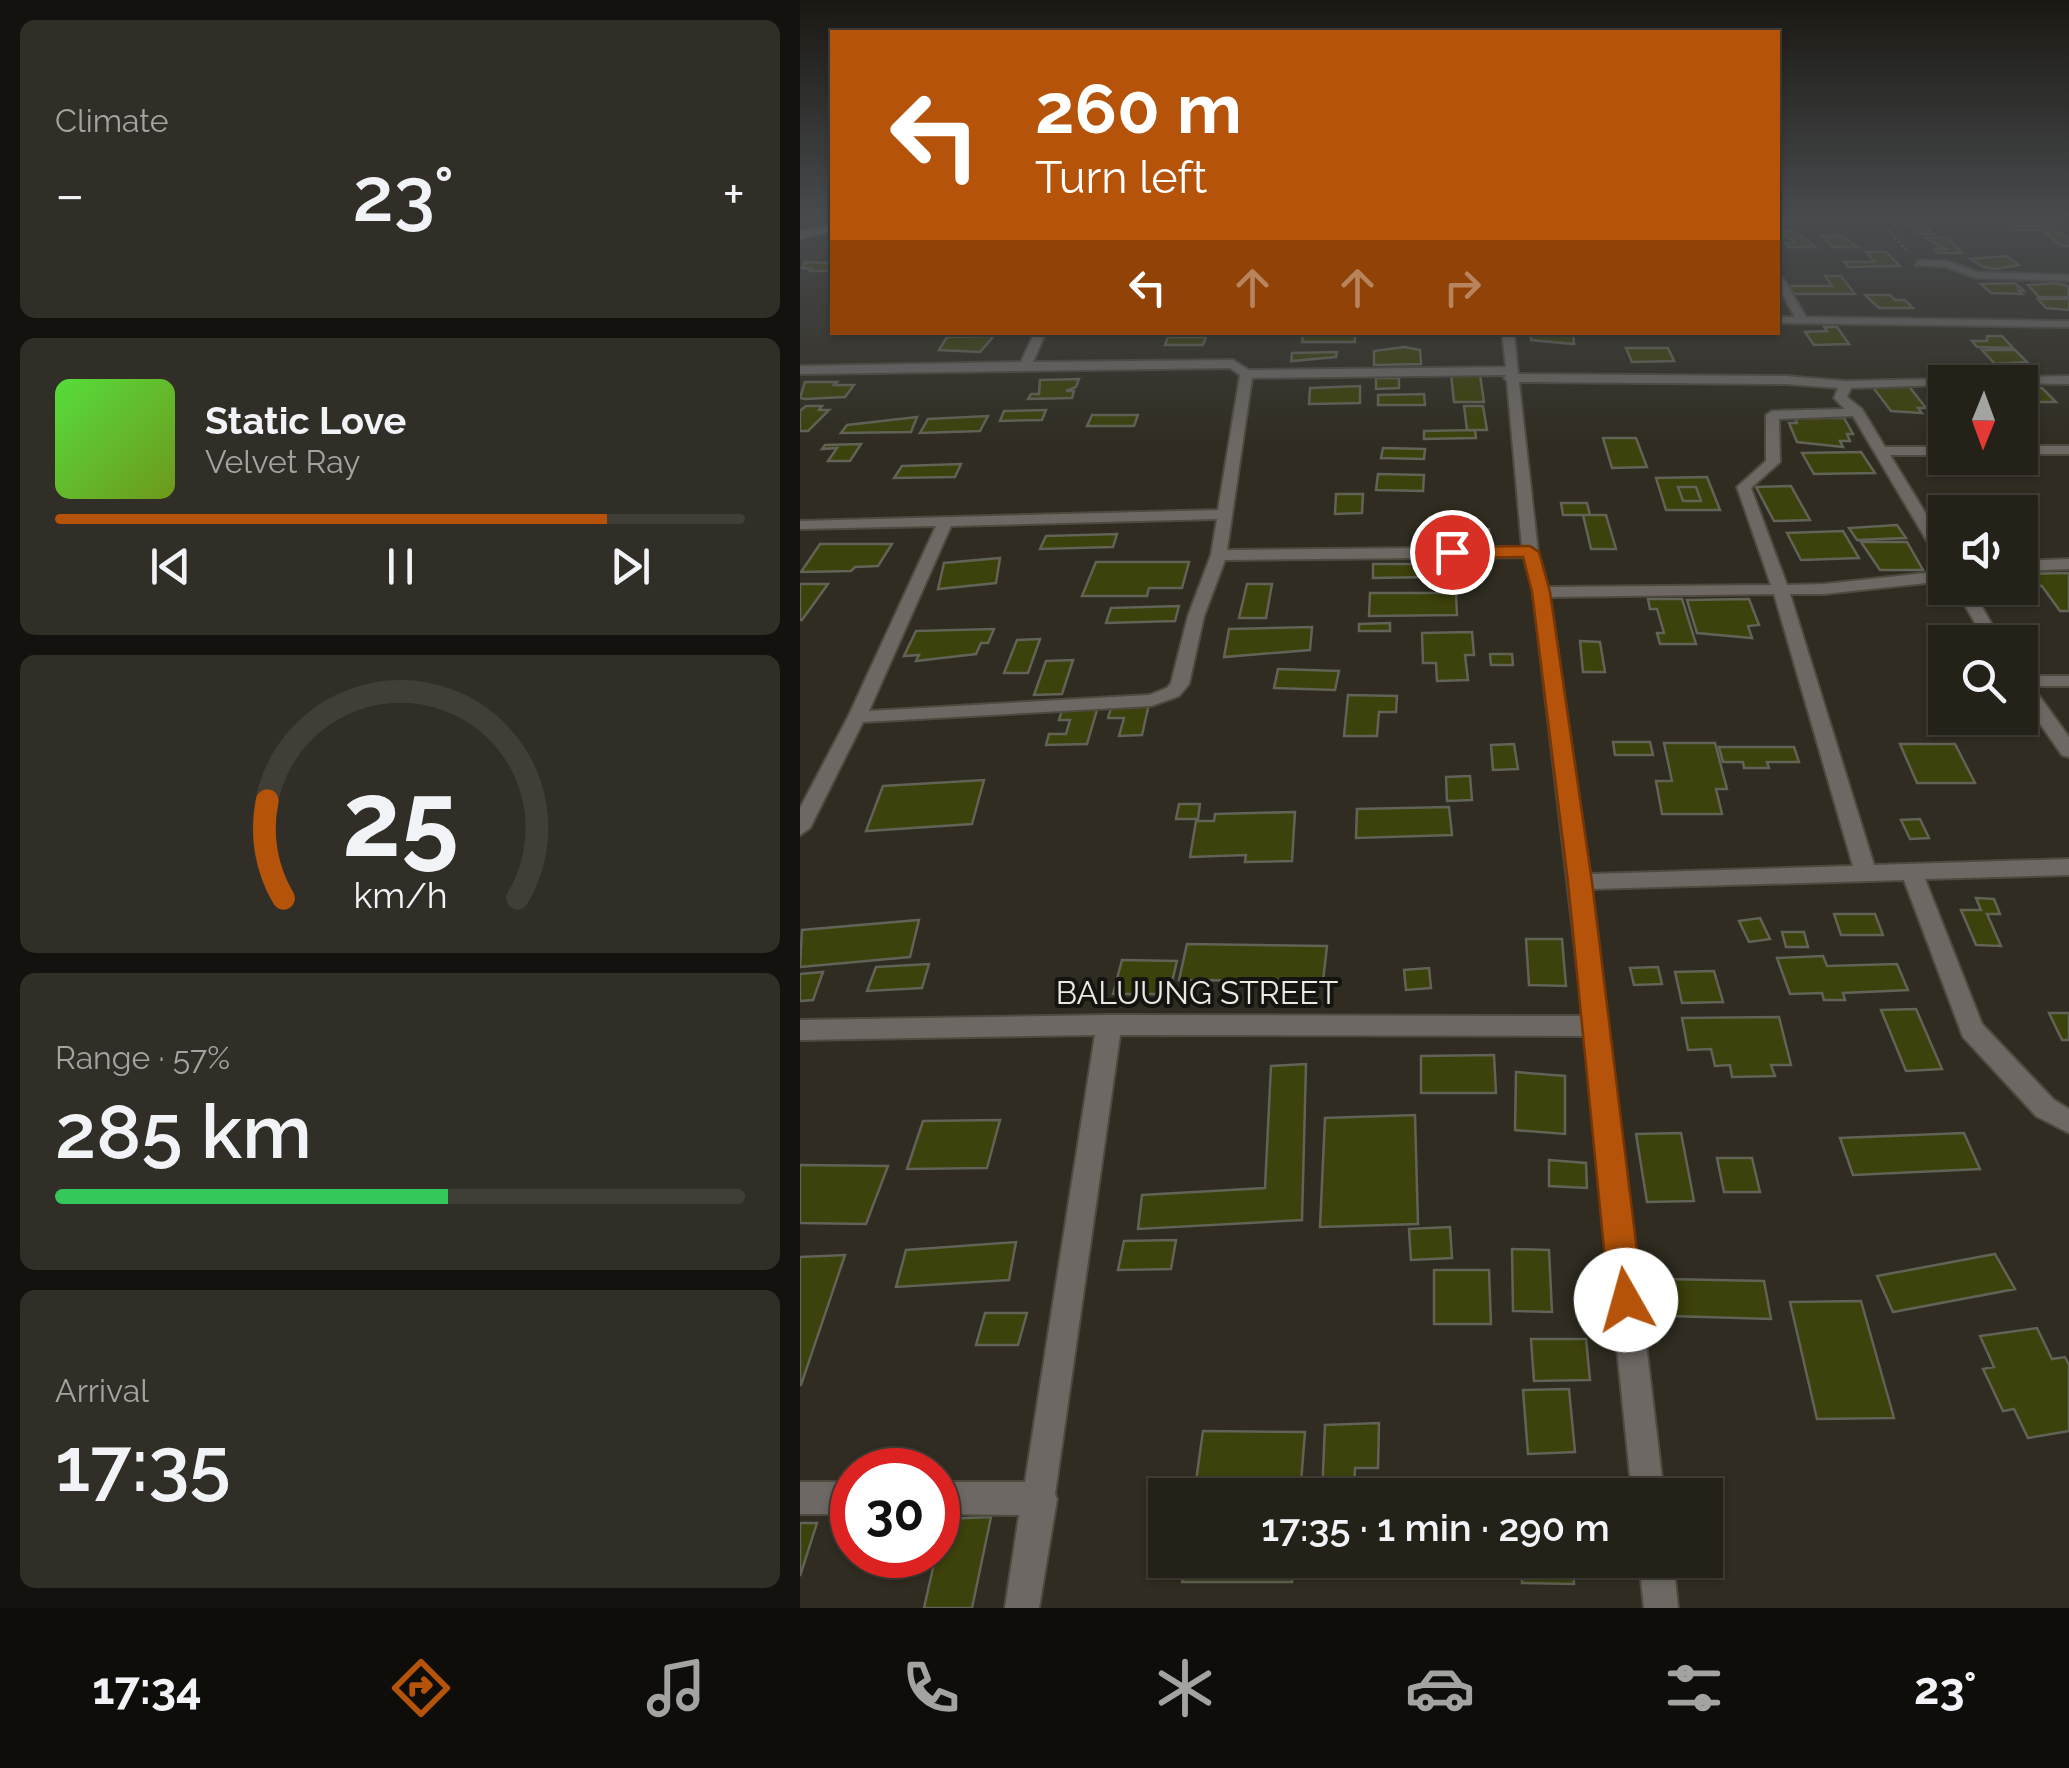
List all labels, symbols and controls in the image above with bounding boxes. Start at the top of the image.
text: 260 m [1035,67,1242,149]
icon: left [870,70,1000,200]
text: Climate [55,102,169,139]
text: 23° [353,150,454,239]
text: Turn left [1035,151,1207,204]
text: − [55,162,85,227]
text: + [722,162,745,227]
icon: left [1120,260,1175,315]
icon: ahead [1225,260,1280,315]
icon: ahead [1330,260,1385,315]
icon: right [1435,260,1490,315]
north arrow [1928,365,2038,475]
map controls [1928,365,2038,735]
text: Static Love [205,398,406,443]
text: Velvet Ray [205,443,360,480]
button: sound [1928,495,2038,605]
pin [1410,510,1495,595]
icon: arrive [1425,525,1480,580]
icon: previous [143,539,198,594]
icon: pause [373,539,428,594]
icon: next [603,539,658,594]
button: search [1928,625,2038,735]
text: 25 [342,758,458,880]
text: km/h [353,874,447,916]
street label: BALUUNG STREET [1056,974,1338,1011]
text: Range · 57% [55,1039,230,1076]
text: 285 km [55,1087,312,1176]
position arrow [1574,1248,1678,1352]
text: Arrival [55,1372,149,1409]
text: 17:35 [55,1420,231,1509]
speed limit sign: 30 [830,1448,960,1578]
text: 17:35 · 1 min · 290 m [1261,1505,1610,1550]
icon: directions [386,1653,456,1723]
icon: music [641,1653,711,1723]
icon: phone [896,1653,966,1723]
icon: climate [1150,1653,1220,1723]
icon: car [1405,1653,1475,1723]
icon: filters [1659,1653,1729,1723]
text: 17:34 [92,1662,202,1715]
text: 23° [1914,1662,1977,1715]

